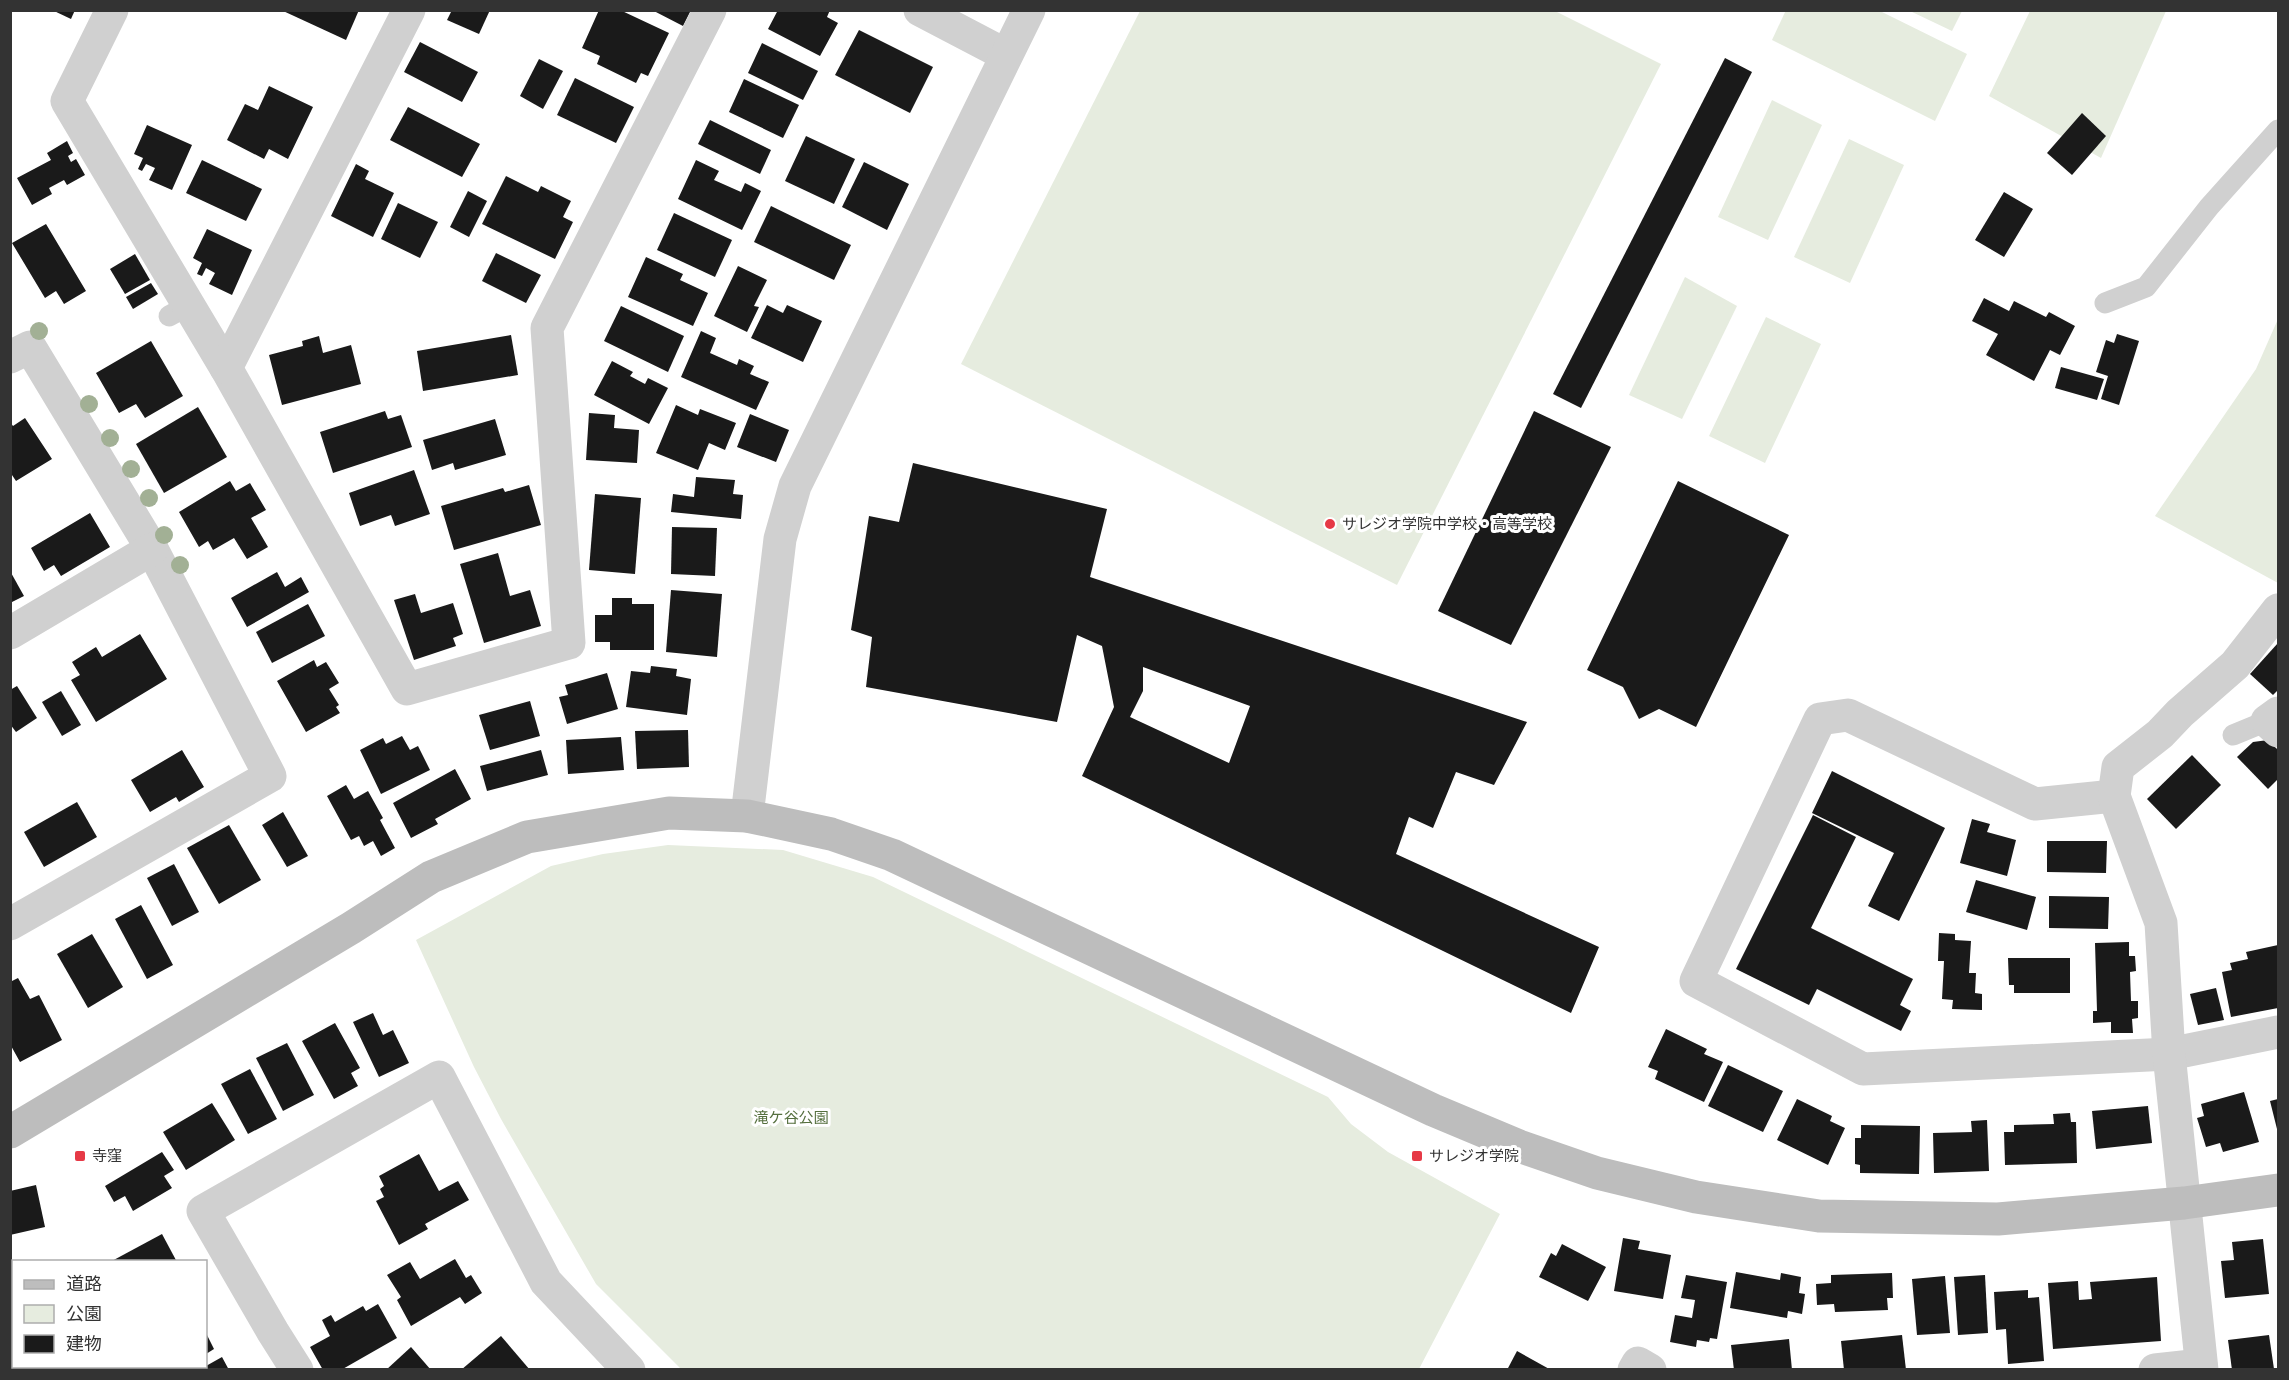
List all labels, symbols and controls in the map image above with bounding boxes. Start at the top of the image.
place label: サレジオ学院中学校・高等学校 [1342,515,1552,532]
marker: サレジオ学院中学校・高等学校 [1323,517,1337,531]
park label: 滝ケ谷公園 [753,1109,829,1126]
place label: 寺窪 [92,1147,122,1164]
place label: サレジオ学院 [1429,1147,1519,1164]
marker: 寺窪 [73,1149,87,1163]
marker: サレジオ学院 [1410,1149,1424,1163]
legend [12,1260,207,1368]
text: 道路 [66,1273,102,1294]
text: 公園 [66,1303,102,1324]
text: 建物 [66,1333,102,1354]

